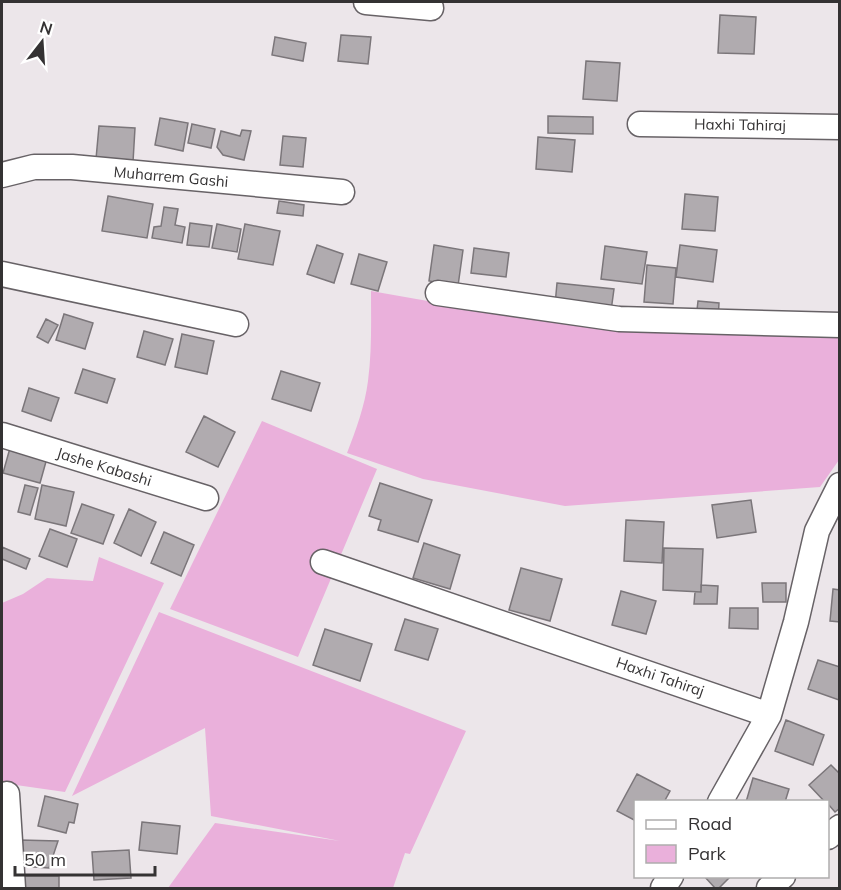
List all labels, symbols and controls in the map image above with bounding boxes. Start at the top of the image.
north arrow [12,12,72,72]
text: N [38,16,55,39]
street label: Haxhi Tahiraj [694,114,786,135]
street label: Muharrem Gashi [113,162,229,191]
street label: Jashe Kabashi [54,443,154,490]
street label: Haxhi Tahiraj [614,653,707,700]
legend [634,800,829,878]
text: Road [688,812,732,835]
scale bar [15,839,154,877]
text: Park [688,842,727,865]
text: 50 m [24,848,66,871]

